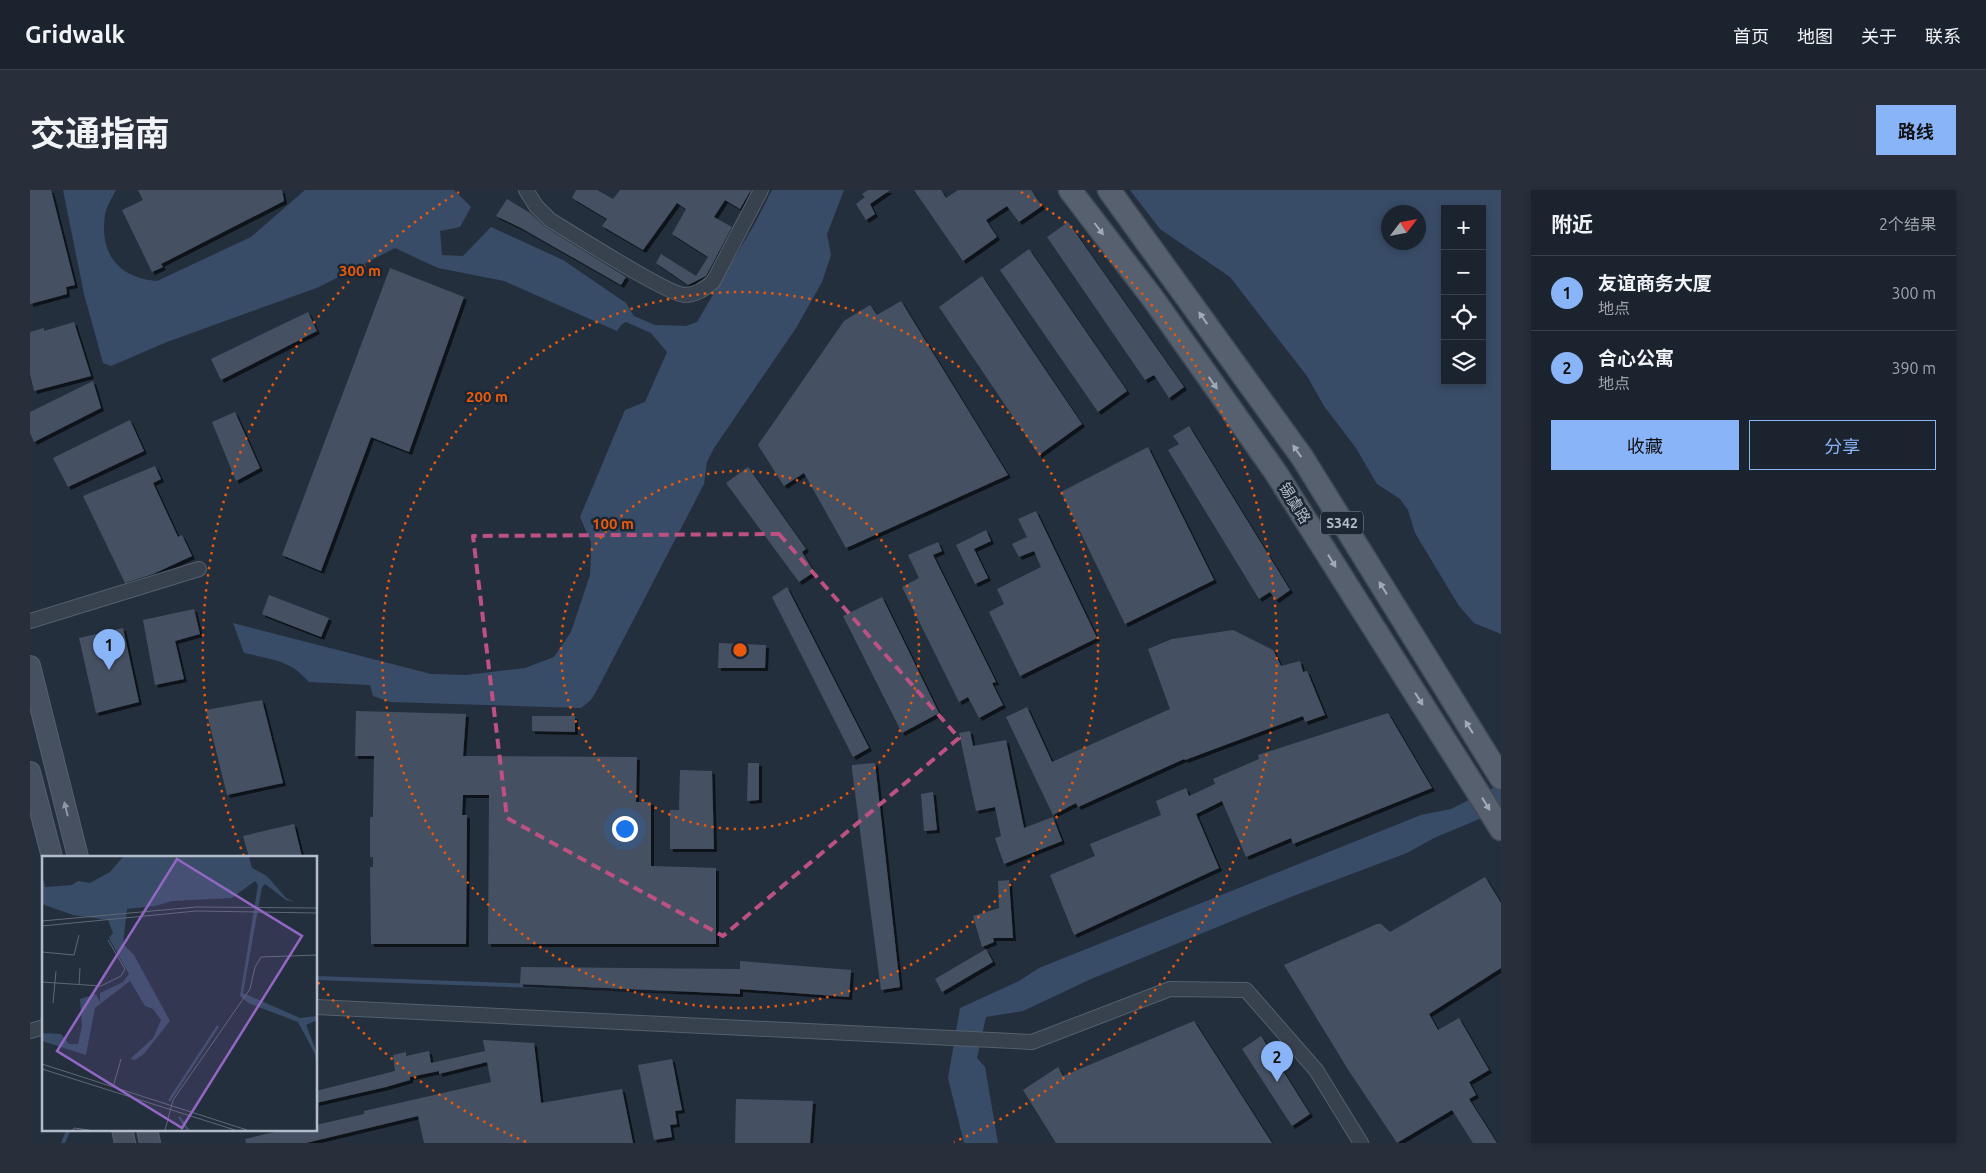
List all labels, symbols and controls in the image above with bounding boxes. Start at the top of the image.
text: Gridwalk [25,21,125,48]
text: 首页 [1733,26,1769,46]
text: 地图 [1797,26,1833,46]
text: 关于 [1861,26,1897,46]
text: 联系 [1925,26,1961,46]
button: 路线 [1876,105,1956,155]
text: 交通指南 [30,113,170,153]
north arrow [1381,205,1426,250]
map controls [1441,205,1486,385]
button: + [1441,205,1486,250]
text: 附近 [1551,212,1593,236]
text: 2个结果 [1879,215,1936,233]
one-way arrow [1094,222,1104,236]
button: − [1441,250,1486,295]
text: 300 m [339,262,381,279]
text: 友谊商务大厦 [1598,272,1712,294]
text: 1 [1562,284,1572,302]
text: 300 m [1891,284,1936,302]
button: locate [1441,295,1486,340]
text: 地点 [1598,299,1630,317]
one-way arrow [1198,311,1208,325]
button: layers [1441,340,1486,385]
text: 合心公寓 [1598,347,1674,369]
text: 2 [1562,359,1572,377]
text: 390 m [1891,359,1936,377]
text: 地点 [1598,374,1630,392]
one-way arrow [1207,376,1218,389]
text: 200 m [466,388,508,405]
button: 收藏 [1551,420,1739,470]
button: 分享 [1749,420,1936,470]
one-way arrow [1292,444,1302,458]
street label: 锡虞路 [1276,479,1314,527]
road number: S342 [1321,512,1363,534]
text: 100 m [592,515,634,532]
one-way arrow [1328,555,1337,568]
one-way arrow [1379,582,1388,595]
pin: 1 [93,629,125,670]
centre of rings [731,641,749,659]
one-way arrow [1415,692,1424,705]
one-way arrow [1464,720,1474,733]
one-way arrow [1481,797,1490,810]
one-way arrow [62,802,70,817]
your location [612,816,638,842]
inset map [42,856,318,1130]
pin: 2 [1261,1041,1293,1082]

